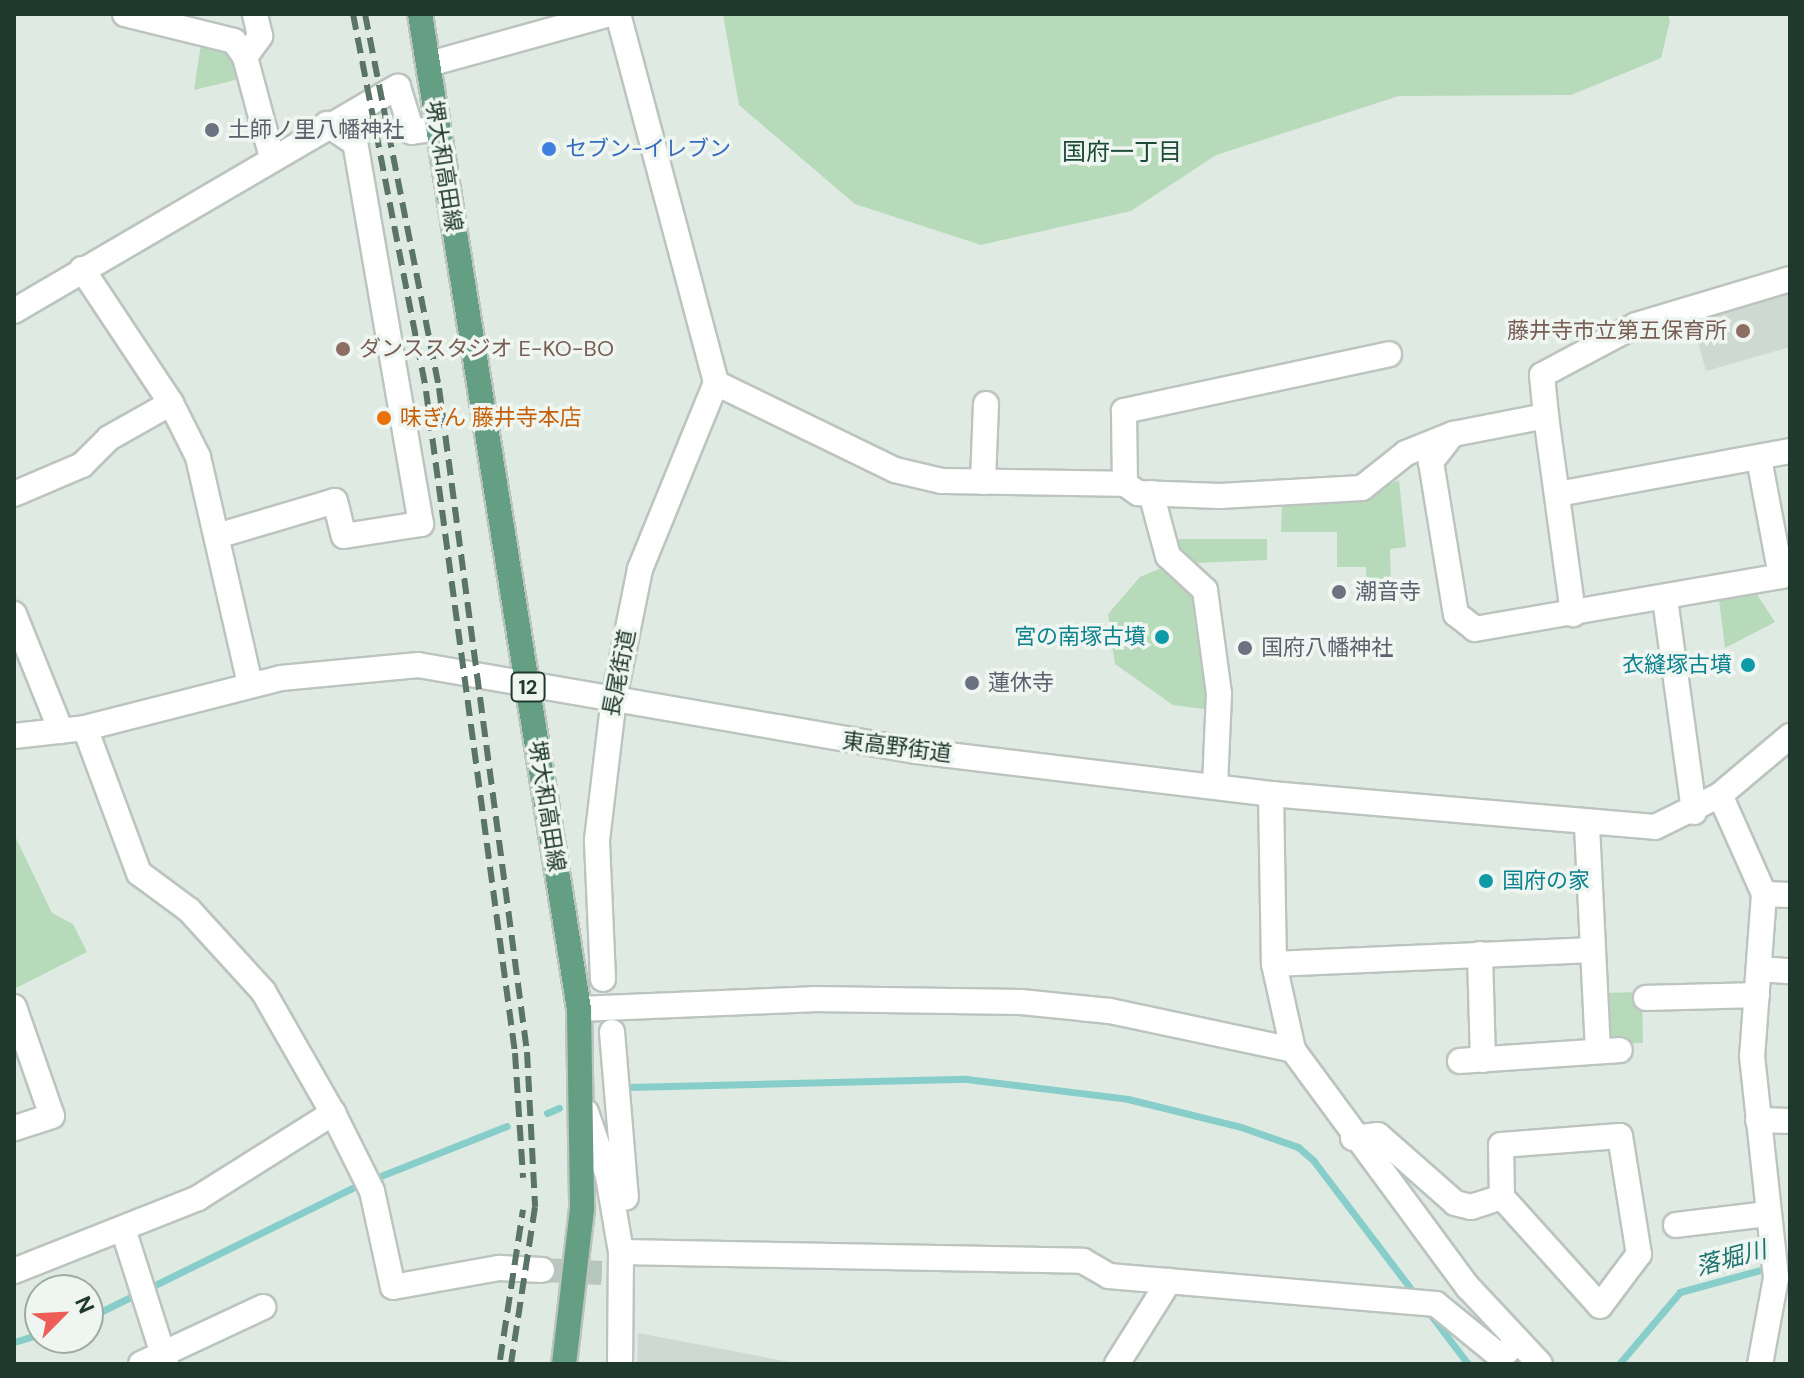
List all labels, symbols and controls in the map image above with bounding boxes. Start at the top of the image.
street label: 堺大和高田線 [421,99,467,233]
place label: 土師ノ里八幡神社 [228,117,404,143]
marker: 土師ノ里八幡神社 [203,121,221,139]
place label: セブン-イレブン [565,136,731,162]
district label: 国府一丁目 [1062,138,1182,166]
marker: セブン-イレブン [540,140,558,158]
place label: 藤井寺市立第五保育所 [1507,318,1727,344]
marker: 藤井寺市立第五保育所 [1734,322,1752,340]
place label: ダンススタジオ E-KO-BO [359,336,614,362]
marker: ダンススタジオ E-KO-BO [334,340,352,358]
place label: 味ぎん 藤井寺本店 [400,405,582,431]
marker: 味ぎん 藤井寺本店 [375,409,393,427]
place label: 潮音寺 [1355,579,1421,605]
marker: 潮音寺 [1330,583,1348,601]
place label: 宮の南塚古墳 [1014,624,1146,650]
street label: 長尾街道 [598,627,640,719]
marker: 宮の南塚古墳 [1153,628,1171,646]
place label: 国府八幡神社 [1261,635,1393,661]
marker: 国府八幡神社 [1236,639,1254,657]
place label: 衣縫塚古墳 [1622,652,1732,678]
marker: 衣縫塚古墳 [1739,656,1757,674]
place label: 蓮休寺 [988,670,1054,696]
road number: 12 [510,671,546,703]
marker: 蓮休寺 [963,674,981,692]
street label: 東高野街道 [841,727,953,767]
street label: 堺大和高田線 [524,739,570,873]
place label: 国府の家 [1502,868,1590,894]
marker: 国府の家 [1477,872,1495,890]
water label: 落堀川 [1692,1235,1770,1281]
north arrow [24,1274,104,1354]
text: N [68,1292,101,1318]

